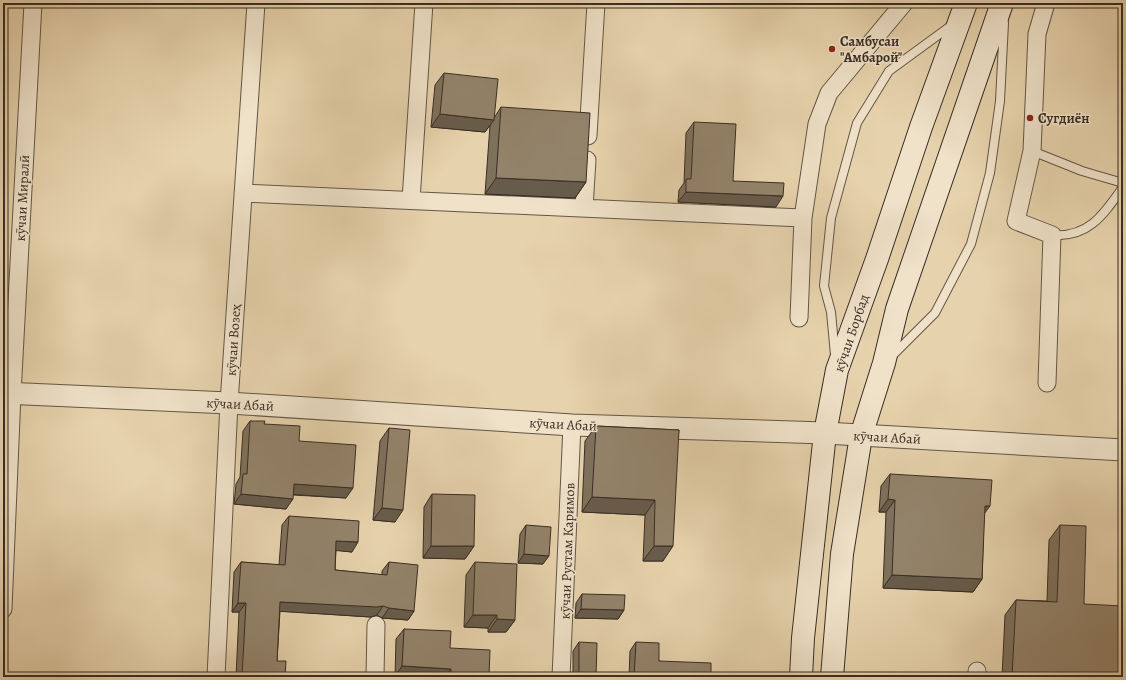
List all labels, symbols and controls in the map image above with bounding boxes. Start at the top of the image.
place label: Самбусаи "Амбарой" [840,32,903,67]
marker: Самбусаи "Амбарой" [827,44,837,54]
place label: Сугдиён [1038,109,1090,128]
marker: Сугдиён [1025,113,1035,123]
street label: кӯчаи Миралӣ [11,154,34,242]
street label: кӯчаи Борбад [829,292,874,375]
street label: кӯчаи Возеҳ [222,303,245,377]
street label: кӯчаи Абаӣ [206,393,274,416]
street label: кӯчаи Абаӣ [529,413,597,436]
street label: кӯчаи Абаӣ [853,426,921,449]
street label: кӯчаи Рустам Каримов [556,482,579,620]

